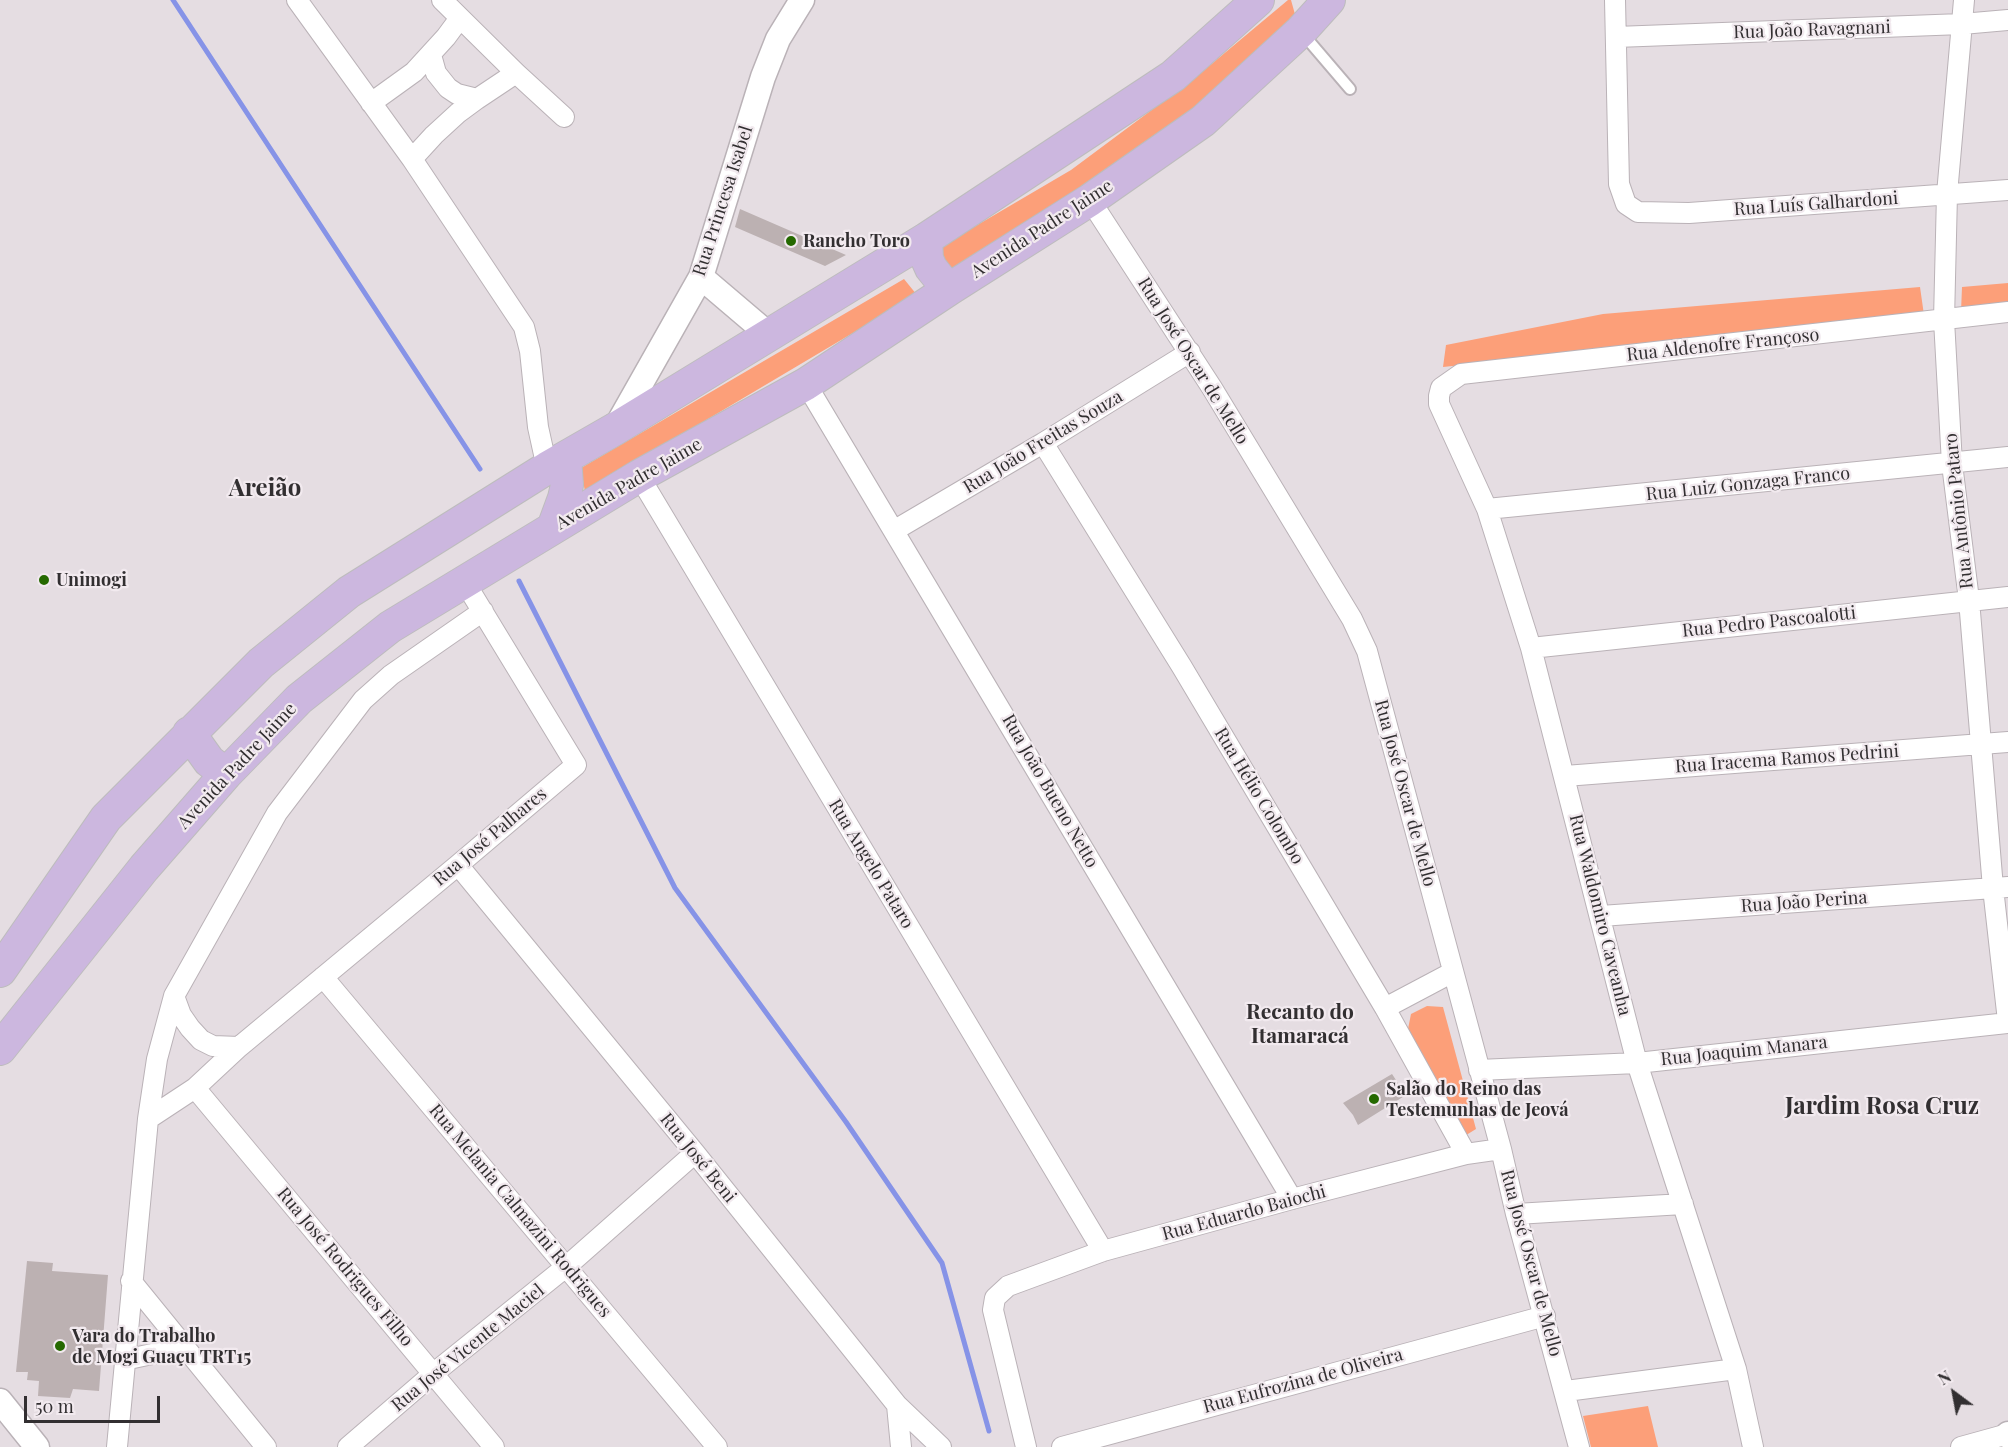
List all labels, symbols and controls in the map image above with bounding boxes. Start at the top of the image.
street label: Rua João Ravagnani [1733,16,1891,44]
street label: Rua Princesa Isabel [688,123,758,279]
street label: Avenida Padre Jaime [967,175,1117,283]
street label: Rua Luís Galhardoni [1733,187,1899,221]
place label: Rancho Toro [803,230,910,252]
marker: Rancho Toro [784,234,798,248]
street label: Rua José Oscar de Mello [1133,274,1253,448]
street label: Rua Aldenofre Françoso [1626,324,1820,366]
street label: Rua João Freitas Souza [959,386,1127,498]
street label: Rua Antônio Pataro [1940,432,1978,590]
street label: Avenida Padre Jaime [552,433,706,535]
street label: Rua Luiz Gonzaga Franco [1645,463,1851,505]
district label: Areião [229,475,301,503]
place label: Unimogi [56,569,127,591]
marker: Unimogi [37,573,51,587]
street label: Rua Pedro Pascoalotti [1681,602,1857,642]
street label: Rua José Oscar de Mello [1370,697,1440,889]
street label: Avenida Padre Jaime [173,698,301,834]
street label: Rua João Bueno Netto [997,710,1103,872]
street label: Rua Hélio Colombo [1210,724,1308,868]
street label: Rua Iracema Ramos Pedrini [1674,740,1900,778]
street label: Rua José Palhares [429,783,551,891]
street label: Rua Angelo Pataro [824,795,918,933]
street label: Rua Waldomiro Caveanha [1565,812,1635,1018]
street label: Rua João Perina [1740,887,1868,917]
district label: Recanto do Itamaracá [1246,999,1354,1049]
street label: Rua Joaquim Manara [1660,1032,1828,1070]
place label: Salão do Reino das Testemunhas de Jeová [1386,1078,1568,1120]
marker: Salão do Reino das Testemunhas de Jeová [1367,1092,1381,1106]
district label: Jardim Rosa Cruz [1785,1093,1979,1121]
street label: Rua Melania Calmazini Rodrigues [424,1100,616,1322]
street label: Rua José Beni [655,1109,741,1207]
street label: Rua José Oscar de Mello [1496,1167,1566,1359]
street label: Rua Eduardo Baiochi [1160,1181,1328,1245]
street label: Rua José Rodrigues Filho [272,1183,418,1351]
street label: Rua José Vicente Maciel [387,1280,549,1416]
place label: Vara do Trabalho de Mogi Guaçu TRT15 [72,1325,251,1368]
marker: Vara do Trabalho de Mogi Guaçu TRT15 [53,1339,67,1353]
street label: Rua Eufrozina de Oliveira [1201,1344,1405,1418]
north arrow [1924,1363,1984,1423]
text: N [1934,1365,1955,1389]
scale bar [27,1384,164,1422]
text: 50 m [35,1394,74,1418]

